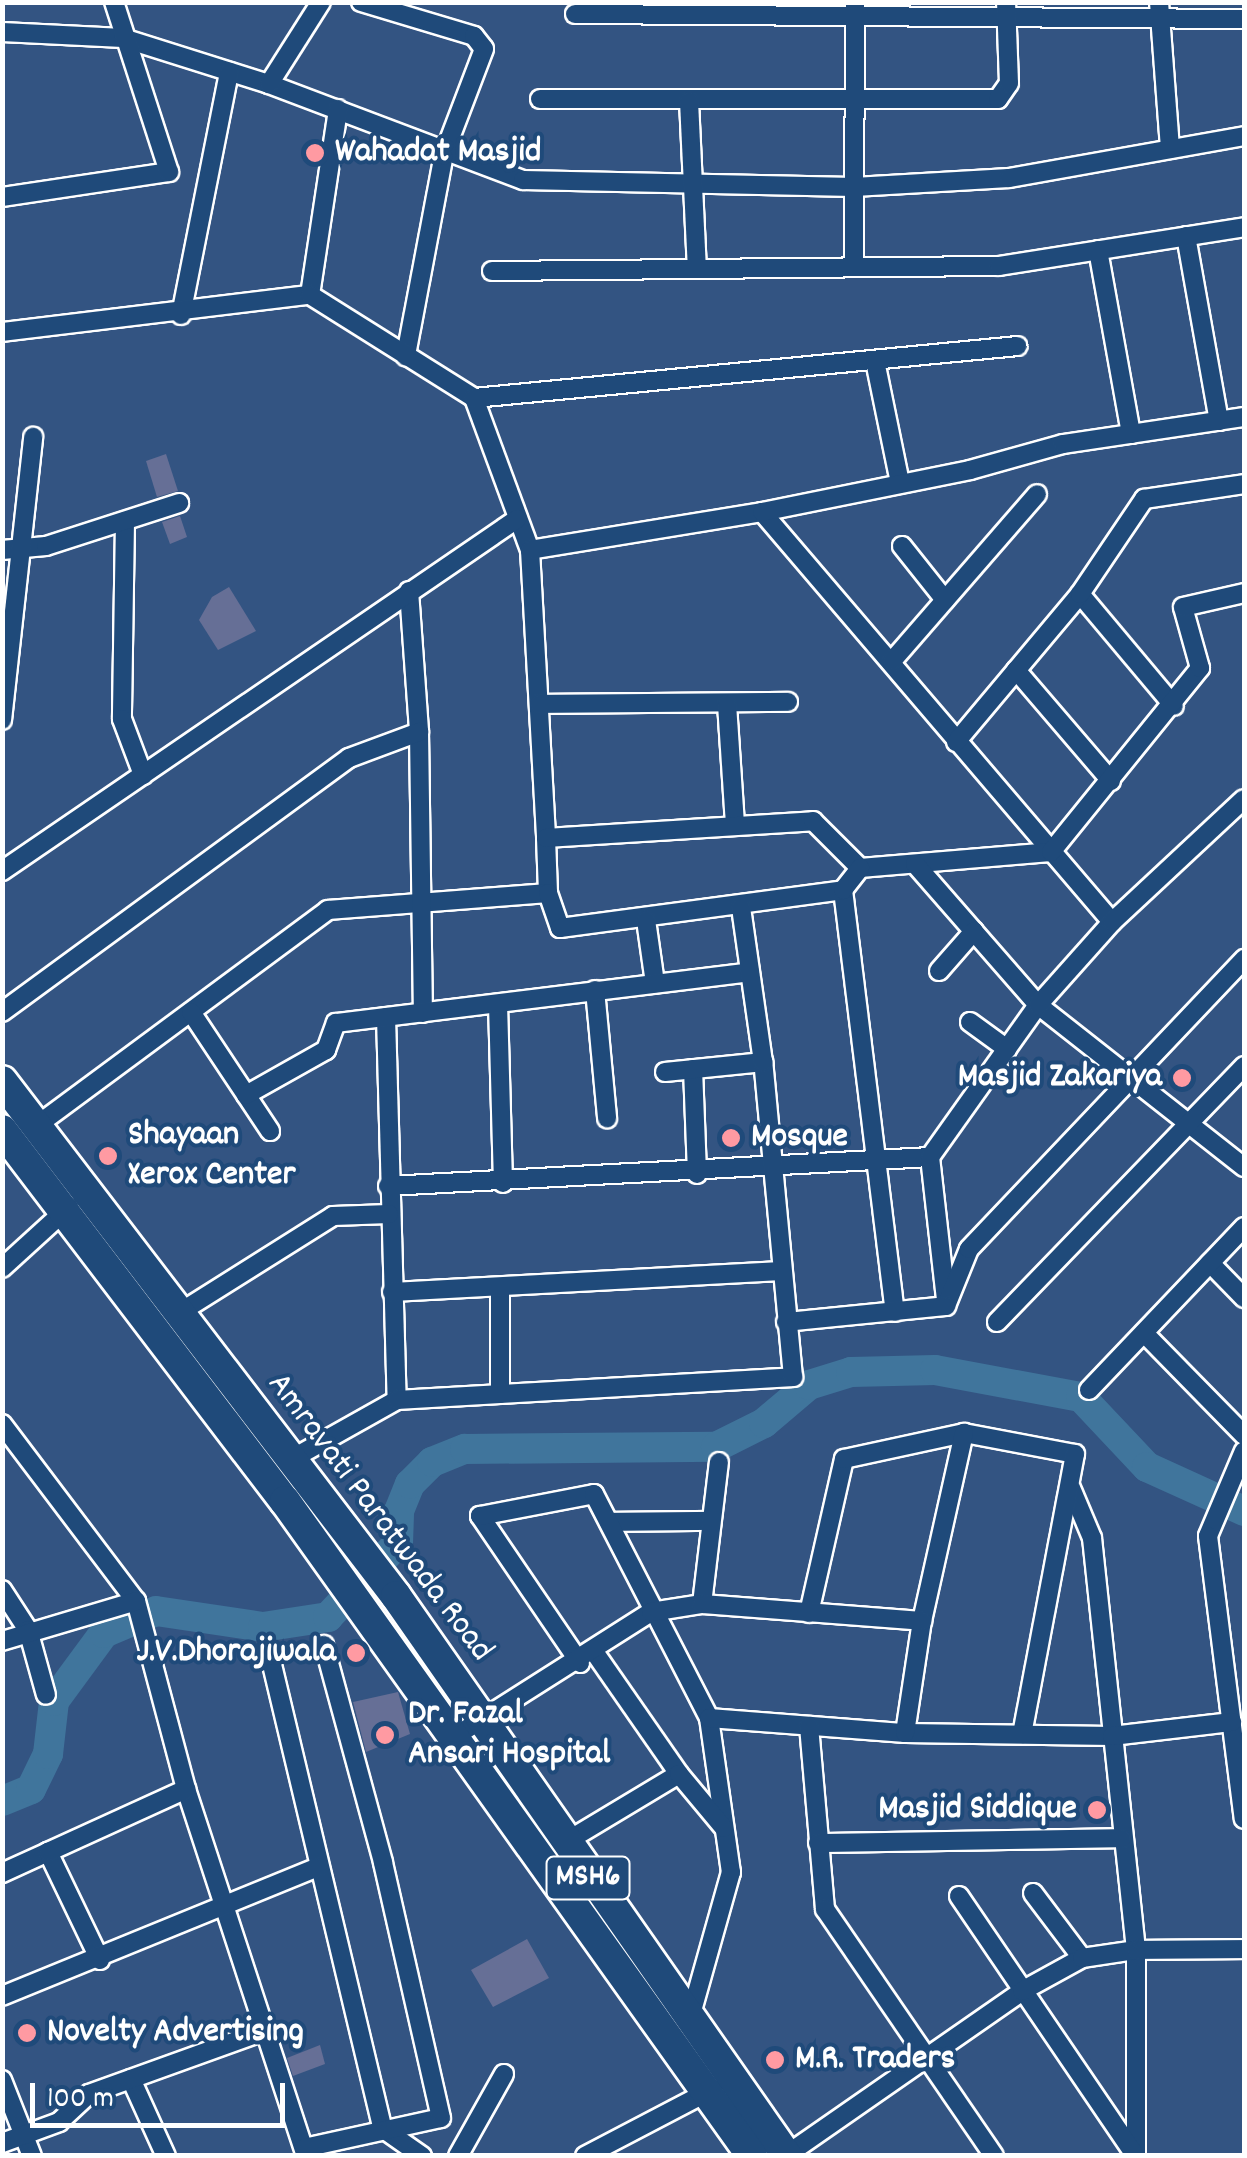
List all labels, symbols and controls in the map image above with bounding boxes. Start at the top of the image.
place label: Wahadat Masjid [335,132,541,174]
marker: Wahadat Masjid [304,142,326,164]
place label: Masjid Zakariya [958,1057,1162,1099]
marker: Masjid Zakariya [1171,1067,1193,1089]
place label: Shayaan Xerox Center [128,1115,295,1197]
place label: Mosque [751,1117,848,1159]
marker: Mosque [720,1127,742,1149]
marker: Shayaan Xerox Center [97,1145,119,1167]
street label: Amravati Paratwada Road [257,1365,501,1671]
place label: J.V.Dhorajiwala [136,1632,336,1674]
marker: J.V.Dhorajiwala [345,1642,367,1664]
place label: Dr. Fazal Ansari Hospital [408,1694,610,1776]
marker: Dr. Fazal Ansari Hospital [372,1722,398,1748]
place label: Masjid Siddique [878,1789,1077,1831]
marker: Masjid Siddique [1086,1799,1108,1821]
road number: MSH6 [546,1851,630,1905]
place label: Novelty Advertising [47,2012,304,2054]
marker: Novelty Advertising [16,2022,38,2044]
place label: M.R. Traders [795,2039,955,2081]
marker: M.R. Traders [764,2049,786,2071]
scale bar [35,2063,290,2125]
text: 100 m [47,2079,114,2122]

